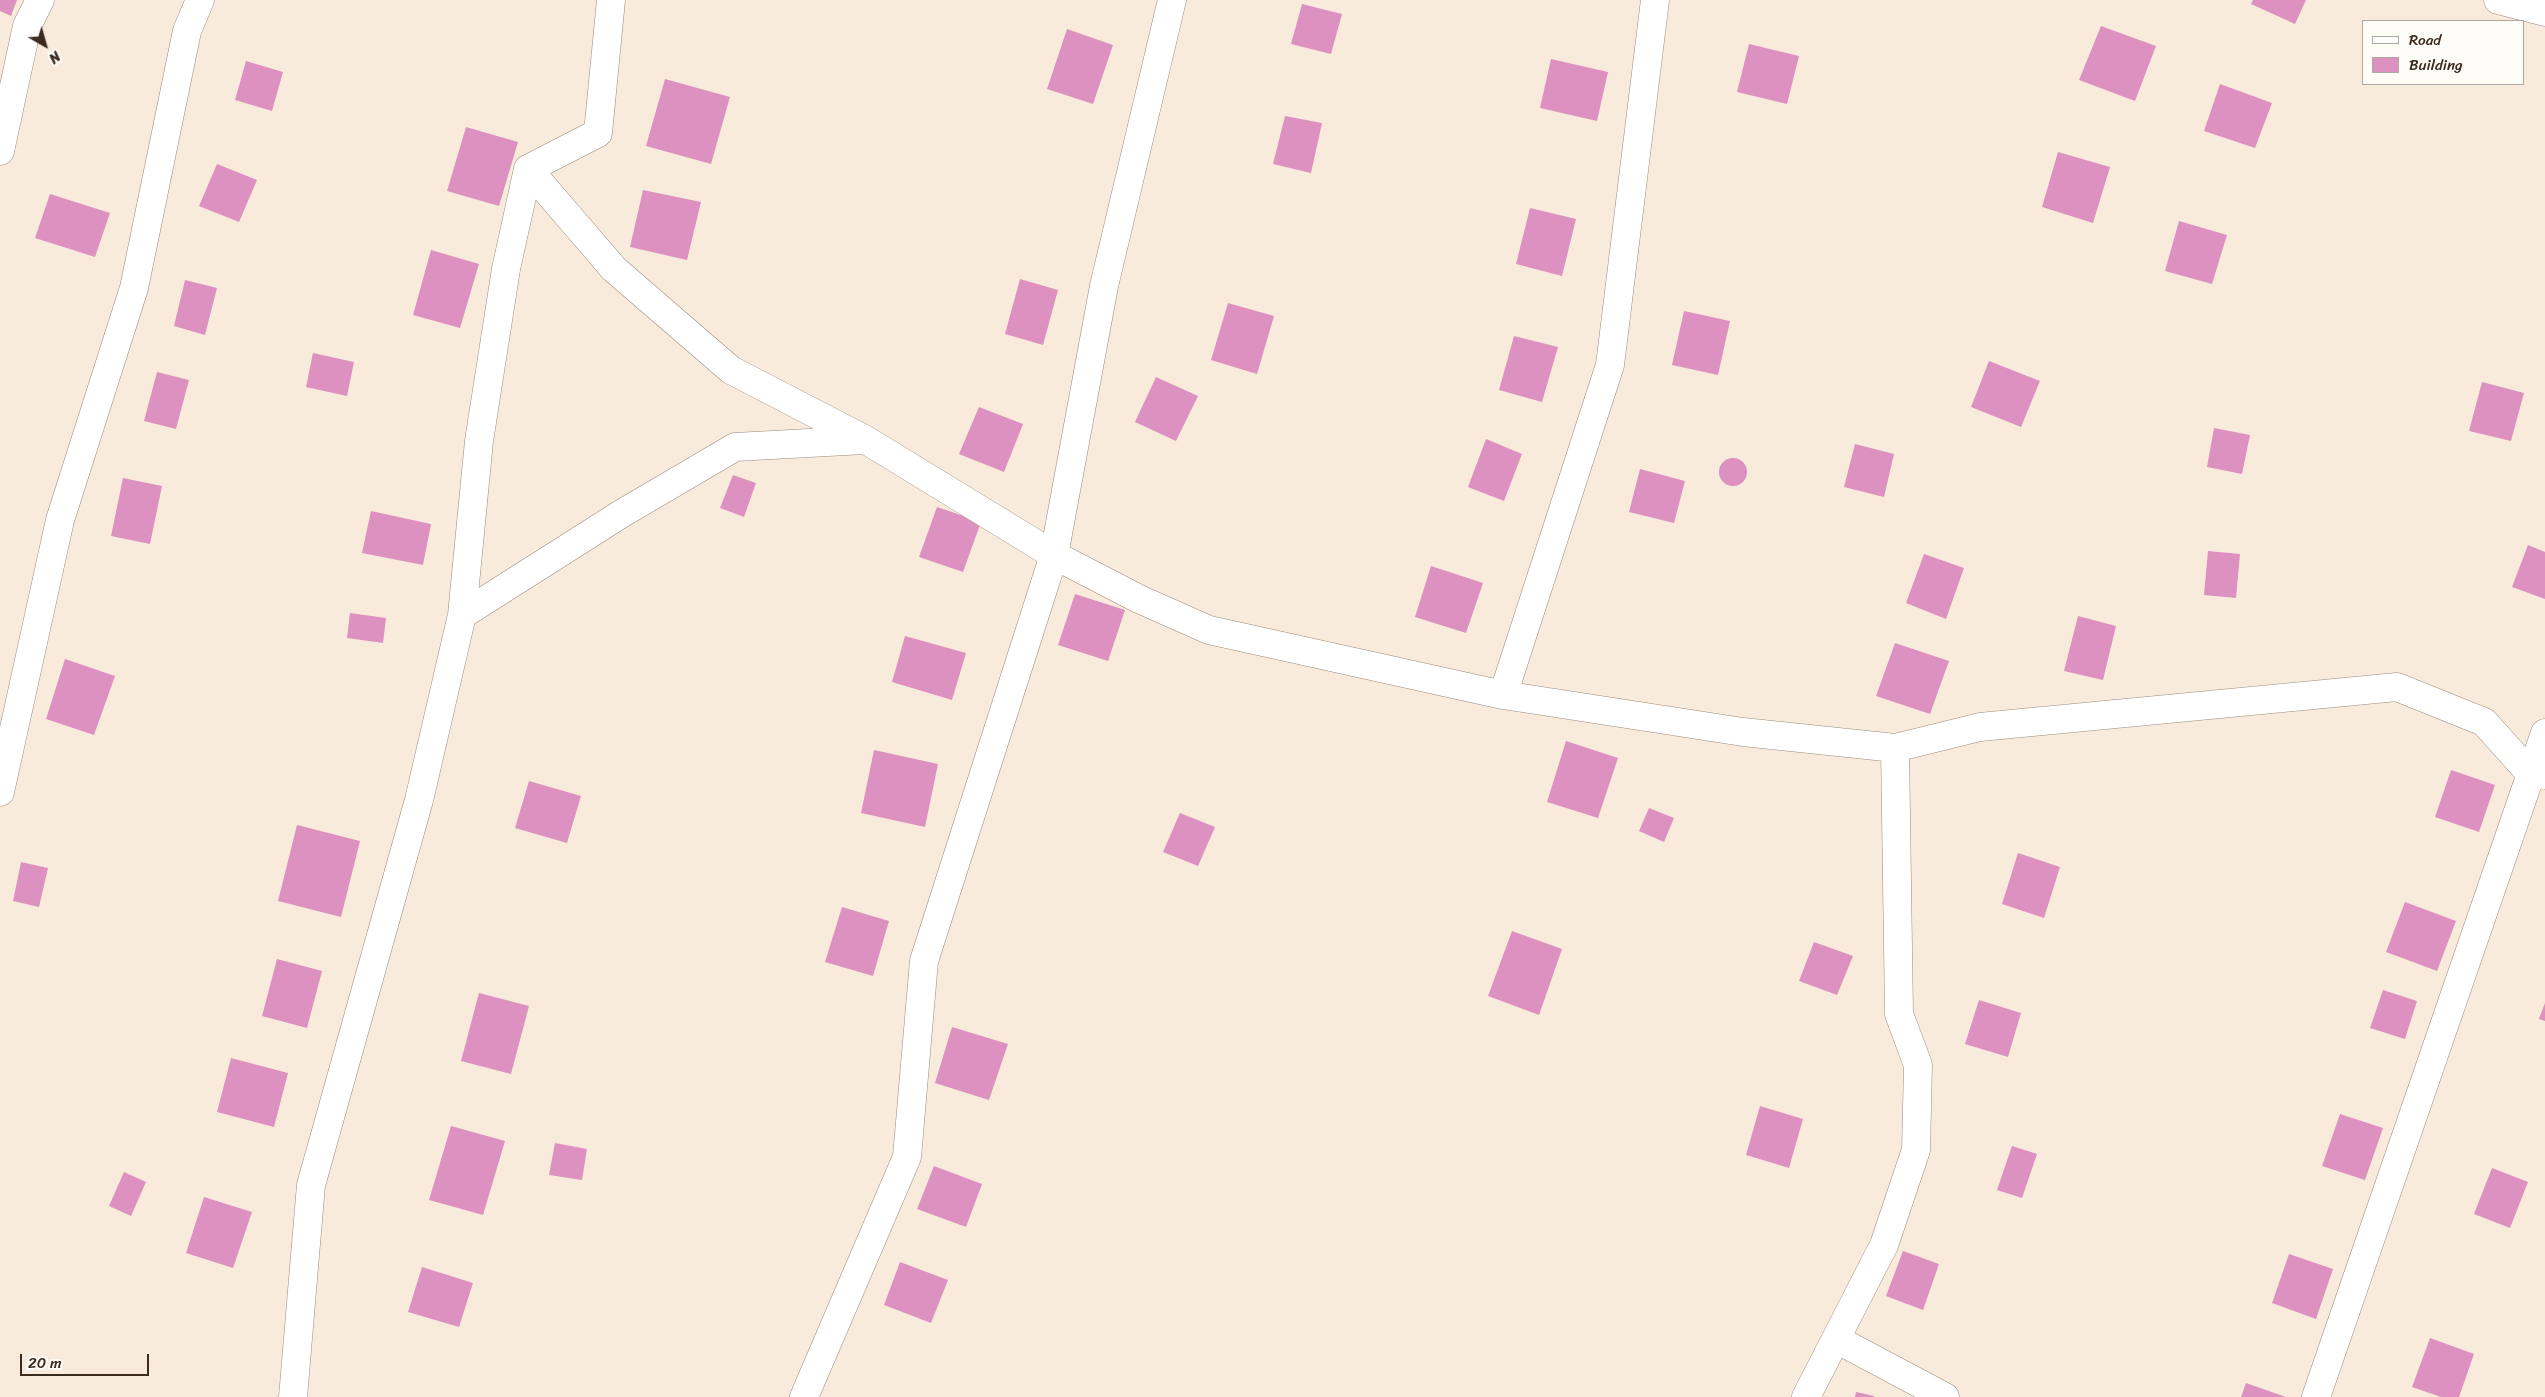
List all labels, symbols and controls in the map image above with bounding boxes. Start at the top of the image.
north arrow [20,20,70,70]
legend [2362,20,2525,85]
text: Road [2409,27,2441,53]
text: N [43,44,66,70]
text: Building [2409,52,2463,78]
scale bar [22,1344,151,1376]
text: 20 m [28,1350,62,1376]

